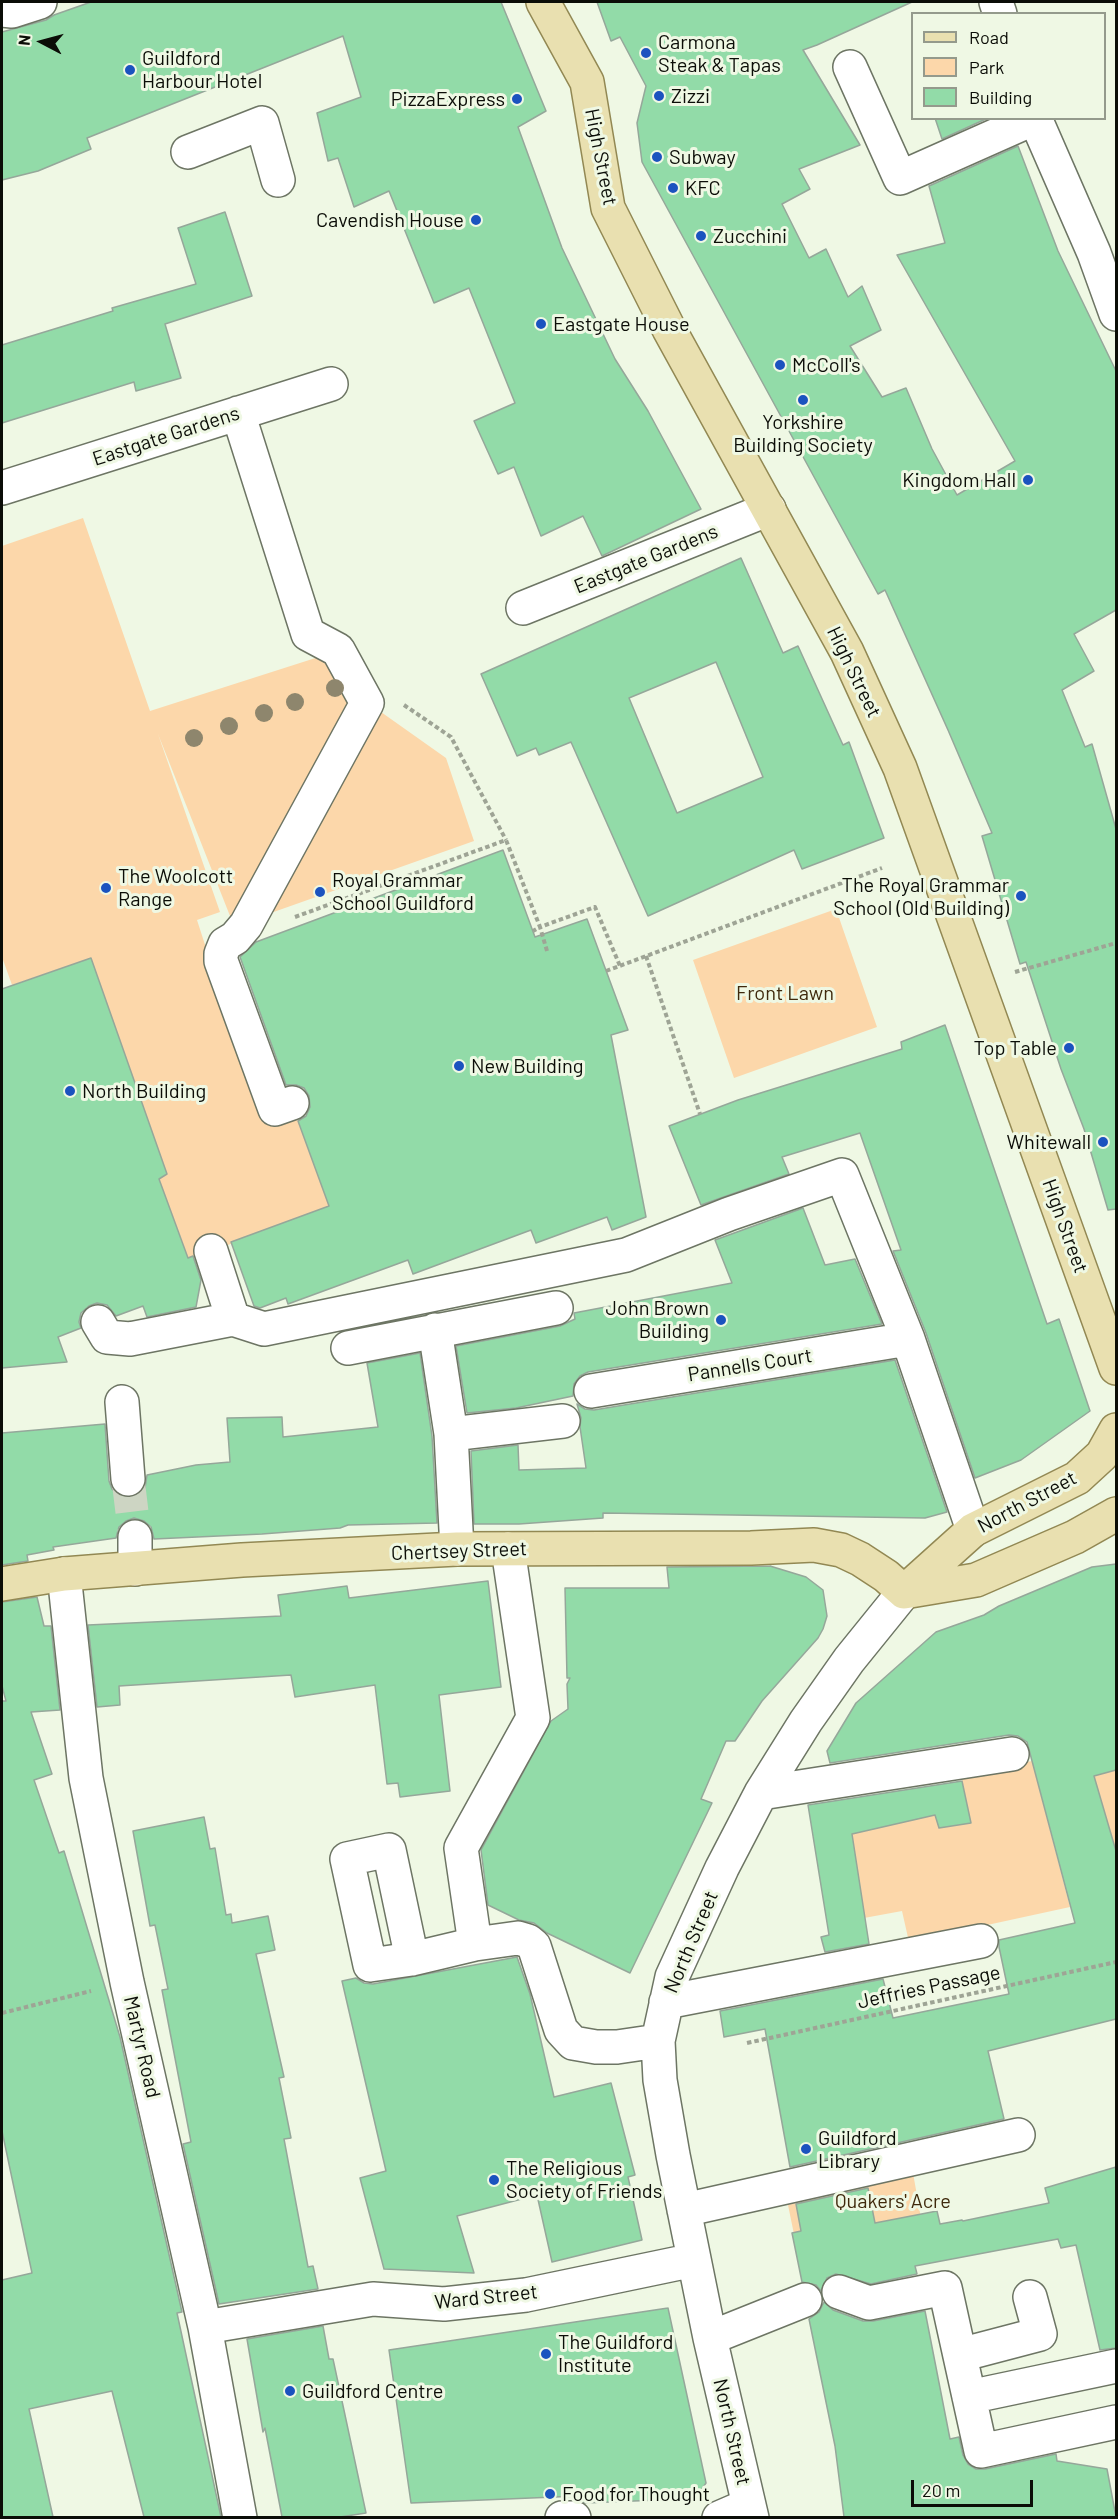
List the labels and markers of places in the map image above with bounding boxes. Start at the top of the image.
place label: Carmona Steak & Tapas [658,30,781,77]
place label: Guildford Harbour Hotel [142,46,262,93]
marker: Carmona Steak & Tapas [639,46,653,60]
marker: Guildford Harbour Hotel [123,63,137,77]
place label: Zizzi [671,84,710,108]
place label: PizzaExpress [391,87,505,111]
marker: Zizzi [652,89,666,103]
marker: PizzaExpress [510,92,524,106]
place label: Subway [669,145,736,169]
marker: Subway [650,150,664,164]
place label: KFC [685,176,721,200]
marker: KFC [666,181,680,195]
place label: Cavendish House [316,208,464,232]
marker: Cavendish House [469,213,483,227]
place label: Zucchini [713,224,787,248]
marker: Zucchini [694,229,708,243]
place label: Eastgate House [553,312,690,336]
marker: Eastgate House [534,317,548,331]
place label: McColl's [792,353,861,377]
marker: McColl's [773,358,787,372]
marker: Yorkshire Building Society [796,393,810,407]
place label: Yorkshire Building Society [733,410,873,457]
place label: Kingdom Hall [902,468,1016,492]
marker: Kingdom Hall [1021,473,1035,487]
place label: The Woolcott Range [118,864,233,911]
place label: Royal Grammar School Guildford [332,868,474,915]
place label: The Royal Grammar School (Old Building) [833,873,1009,920]
marker: The Woolcott Range [99,881,113,895]
marker: Royal Grammar School Guildford [313,885,327,899]
marker: The Royal Grammar School (Old Building) [1014,889,1028,903]
place label: Top Table [974,1036,1057,1060]
marker: Top Table [1062,1041,1076,1055]
place label: New Building [471,1054,584,1078]
marker: New Building [452,1059,466,1073]
place label: North Building [82,1079,206,1103]
marker: North Building [63,1084,77,1098]
place label: Whitewall [1007,1130,1091,1154]
marker: Whitewall [1096,1135,1110,1149]
place label: John Brown Building [606,1296,709,1343]
marker: John Brown Building [714,1313,728,1327]
place label: Guildford Library [818,2126,897,2173]
marker: Guildford Library [799,2142,813,2156]
place label: The Religious Society of Friends [506,2156,662,2203]
marker: The Religious Society of Friends [487,2173,501,2187]
place label: The Guildford Institute [558,2330,673,2377]
marker: The Guildford Institute [539,2347,553,2361]
place label: Guildford Centre [302,2379,443,2403]
marker: Guildford Centre [283,2384,297,2398]
place label: Food for Thought [562,2482,710,2506]
marker: Food for Thought [543,2487,557,2501]

